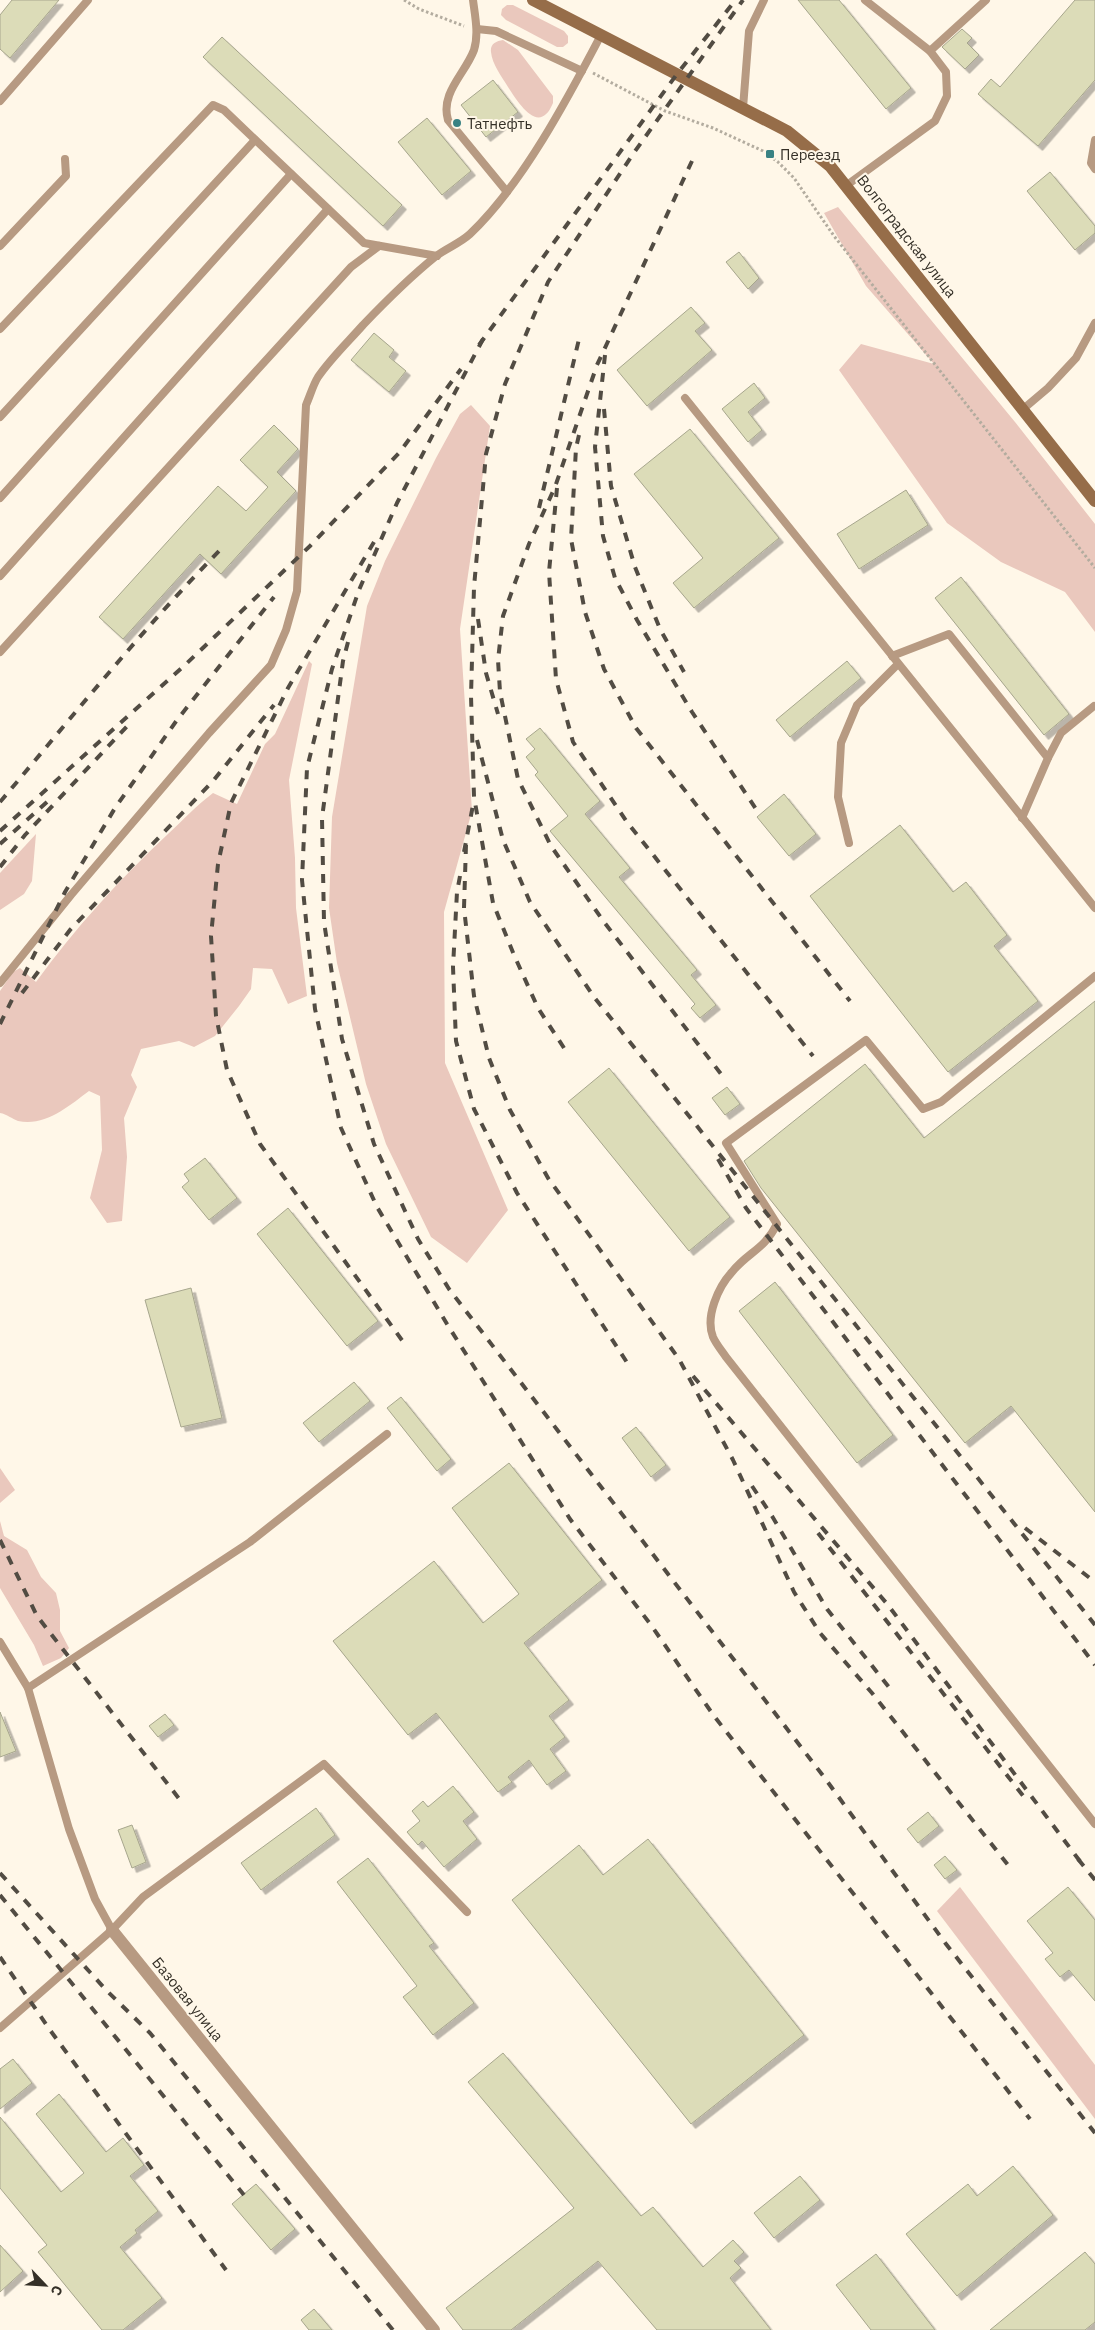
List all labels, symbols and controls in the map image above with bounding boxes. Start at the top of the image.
place label: Татнефть [467,114,533,133]
marker: Татнефть [451,117,463,129]
place label: Переезд [780,145,840,164]
marker: Переезд [764,148,776,160]
street label: Волгоградская улица [853,171,961,301]
street label: Базовая улица [148,1953,228,2045]
north arrow [20,2260,70,2310]
text: С [47,2283,67,2298]

